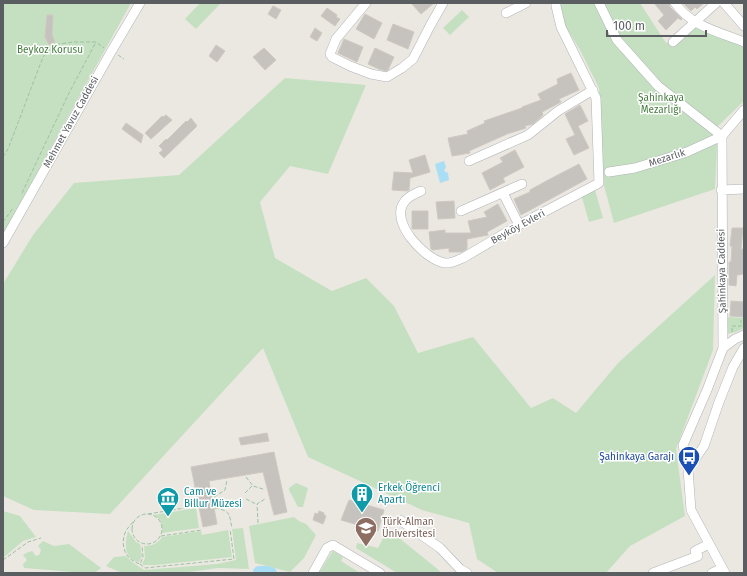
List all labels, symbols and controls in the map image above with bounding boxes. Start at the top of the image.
scale bar [607,12,706,38]
text: 100 m [613,19,645,33]
park label: Beykoz Korusu [17,44,83,56]
street label: Mehmet Yavuz Caddesi [41,74,101,170]
park label: Şahinkaya Mezarlığı [638,92,684,116]
street label: Mezarlık [647,146,688,170]
street label: Beyköy Evleri [489,207,547,247]
street label: Şahinkaya Caddesi [715,229,729,313]
bus stop icon: Şahinkaya Garajı [676,444,702,477]
place label: Şahinkaya Garajı [599,451,674,463]
place label: Erkek Öğrenci Apartı [378,480,440,506]
building icon: Erkek Öğrenci Apartı [349,481,375,514]
museum icon: Cam ve Billur Müzesi [155,485,181,518]
place label: Cam ve Billur Müzesi [184,486,242,510]
school or university icon: Türk-Alman Üniversitesi [353,515,379,548]
place label: Türk-Alman Üniversitesi [382,516,435,540]

